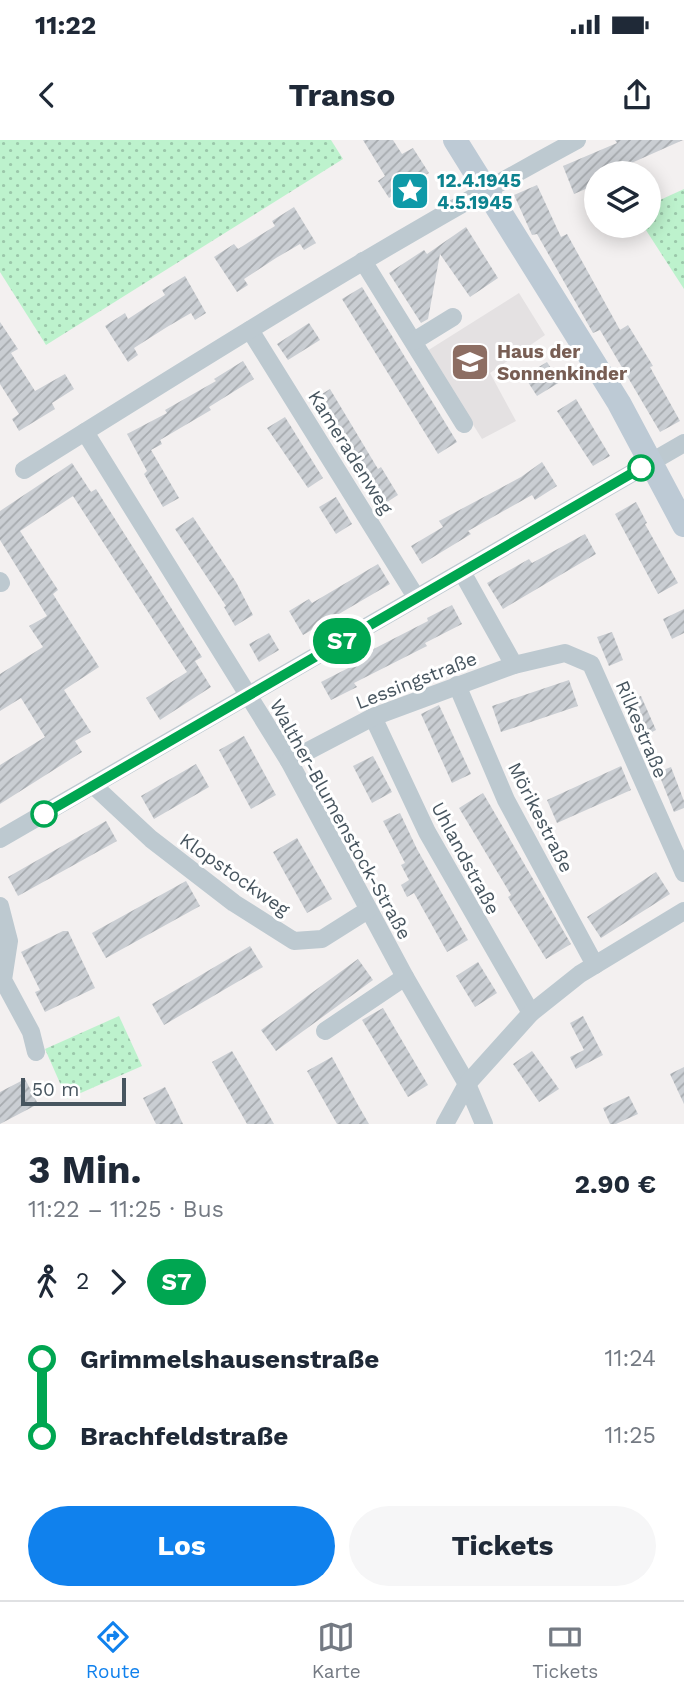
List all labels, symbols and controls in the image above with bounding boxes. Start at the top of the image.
text: 11:22 [35,10,96,40]
icon: back [28,76,66,114]
text: Transo [289,76,395,114]
icon: share [618,76,656,114]
map controls [584,161,661,238]
button: layers [584,161,661,238]
place label: 12.4.1945 4.5.1945 [437,169,521,214]
place icon: 12.4.1945 4.5.1945 [389,170,431,212]
place label: Haus der Sonnenkinder [497,340,628,385]
school or university icon: Haus der Sonnenkinder [449,341,491,383]
street label: Kameradenweg [303,386,398,519]
unlabelled marker [628,455,654,481]
line badge: S7 [310,618,374,664]
text: S7 [327,627,357,655]
street label: Lessingstraße [352,647,480,714]
street label: Rilkestraße [611,677,672,781]
street label: Walther-Blumenstock-Straße [265,695,416,943]
street label: Mörikestraße [503,758,578,876]
street label: Uhlandstraße [426,798,505,918]
unlabelled marker [31,801,57,827]
street label: Klopstockweg [175,828,295,921]
scale bar [21,1075,126,1107]
text: 50 m [32,1078,79,1101]
text: 3 Min. [28,1148,142,1192]
text: 2.90 € [575,1169,656,1199]
text: 11:22 – 11:25 · Bus [28,1196,224,1223]
icon: walk [28,1263,66,1301]
icon: forward [99,1263,137,1301]
text: 2 [76,1268,89,1295]
text: S7 [161,1268,192,1296]
text: Grimmelshausenstraße [80,1344,379,1374]
text: 11:24 [604,1345,656,1372]
text: Brachfeldstraße [80,1421,288,1451]
text: 11:25 [604,1422,656,1449]
button: Los [28,1506,335,1586]
button: Tickets [349,1506,656,1586]
tab: Route [86,1618,140,1683]
tab: Karte [312,1618,361,1683]
tab: Tickets [532,1618,598,1683]

